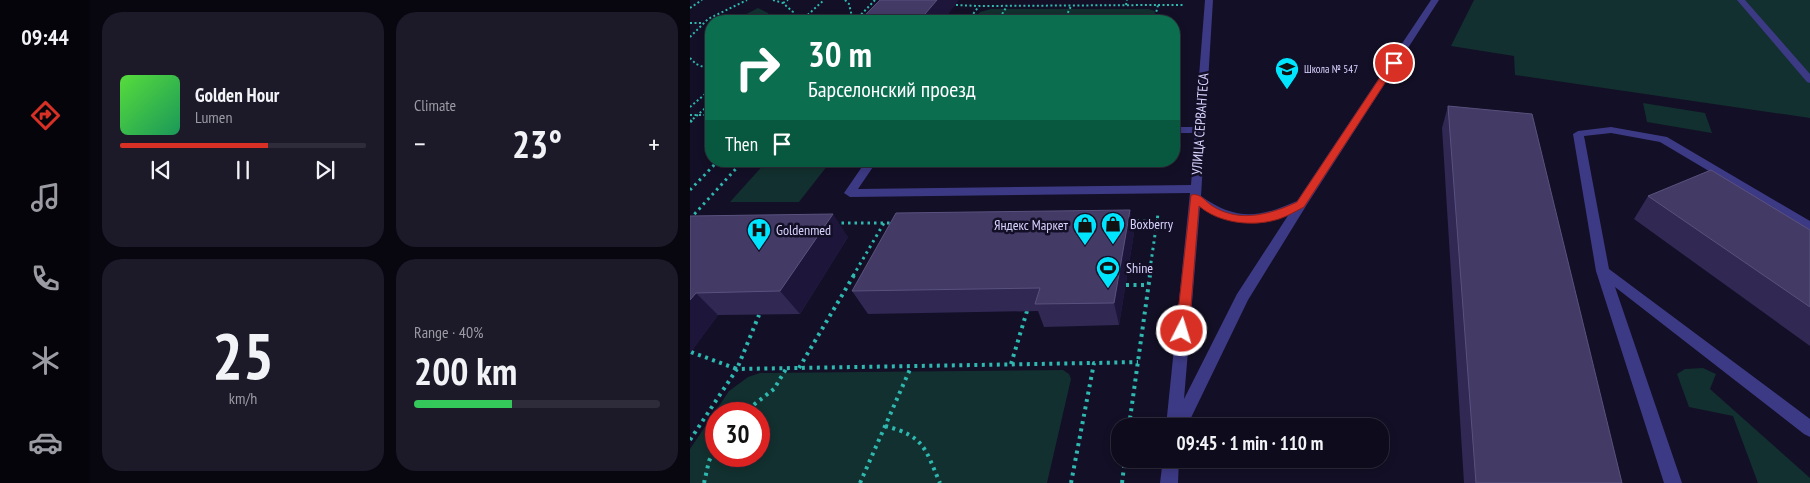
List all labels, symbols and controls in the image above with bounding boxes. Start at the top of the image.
text: 09:44 [21,23,69,51]
text: 30 m [808,31,872,77]
icon: right [725,35,790,100]
pin [1373,42,1415,84]
icon: arrive [1380,49,1408,77]
school or university icon: Школа № 547 [1274,56,1300,90]
place label: Школа № 547 [1304,62,1358,76]
street label: УЛИЦА СЕРВАНТЕСА [1187,72,1213,176]
text: Барселонский проезд [808,75,976,103]
text: Golden Hour [195,83,279,107]
text: Climate [414,95,456,115]
icon: directions [28,98,63,133]
text: Lumen [195,107,232,127]
text: 23° [512,119,562,168]
text: − [414,125,426,162]
text: + [648,125,660,162]
icon: arrive [768,130,796,158]
text: Then [725,132,758,156]
icon: previous [147,156,175,184]
icon: pause [229,156,257,184]
icon: next [311,156,339,184]
icon: music [28,180,63,215]
shop icon: Boxberry [1100,211,1126,245]
shop icon: Яндекс Маркет [1072,212,1098,246]
place label: Boxberry [1130,215,1174,233]
place label: Яндекс Маркет [994,216,1069,234]
hospital icon: Goldenmed [746,217,772,251]
place label: Goldenmed [776,221,831,239]
sports icon: Shine [1095,255,1121,289]
place label: Shine [1126,259,1153,277]
icon: phone [28,261,63,296]
position arrow [1155,304,1207,356]
text: 25 [212,313,274,397]
text: Range · 40% [414,322,483,342]
icon: climate [28,343,63,378]
text: 200 km [414,346,517,395]
text: km/h [229,388,257,408]
speed limit sign: 30 [705,402,770,467]
icon: car [28,425,63,460]
text: 09:45 · 1 min · 110 m [1177,431,1323,455]

